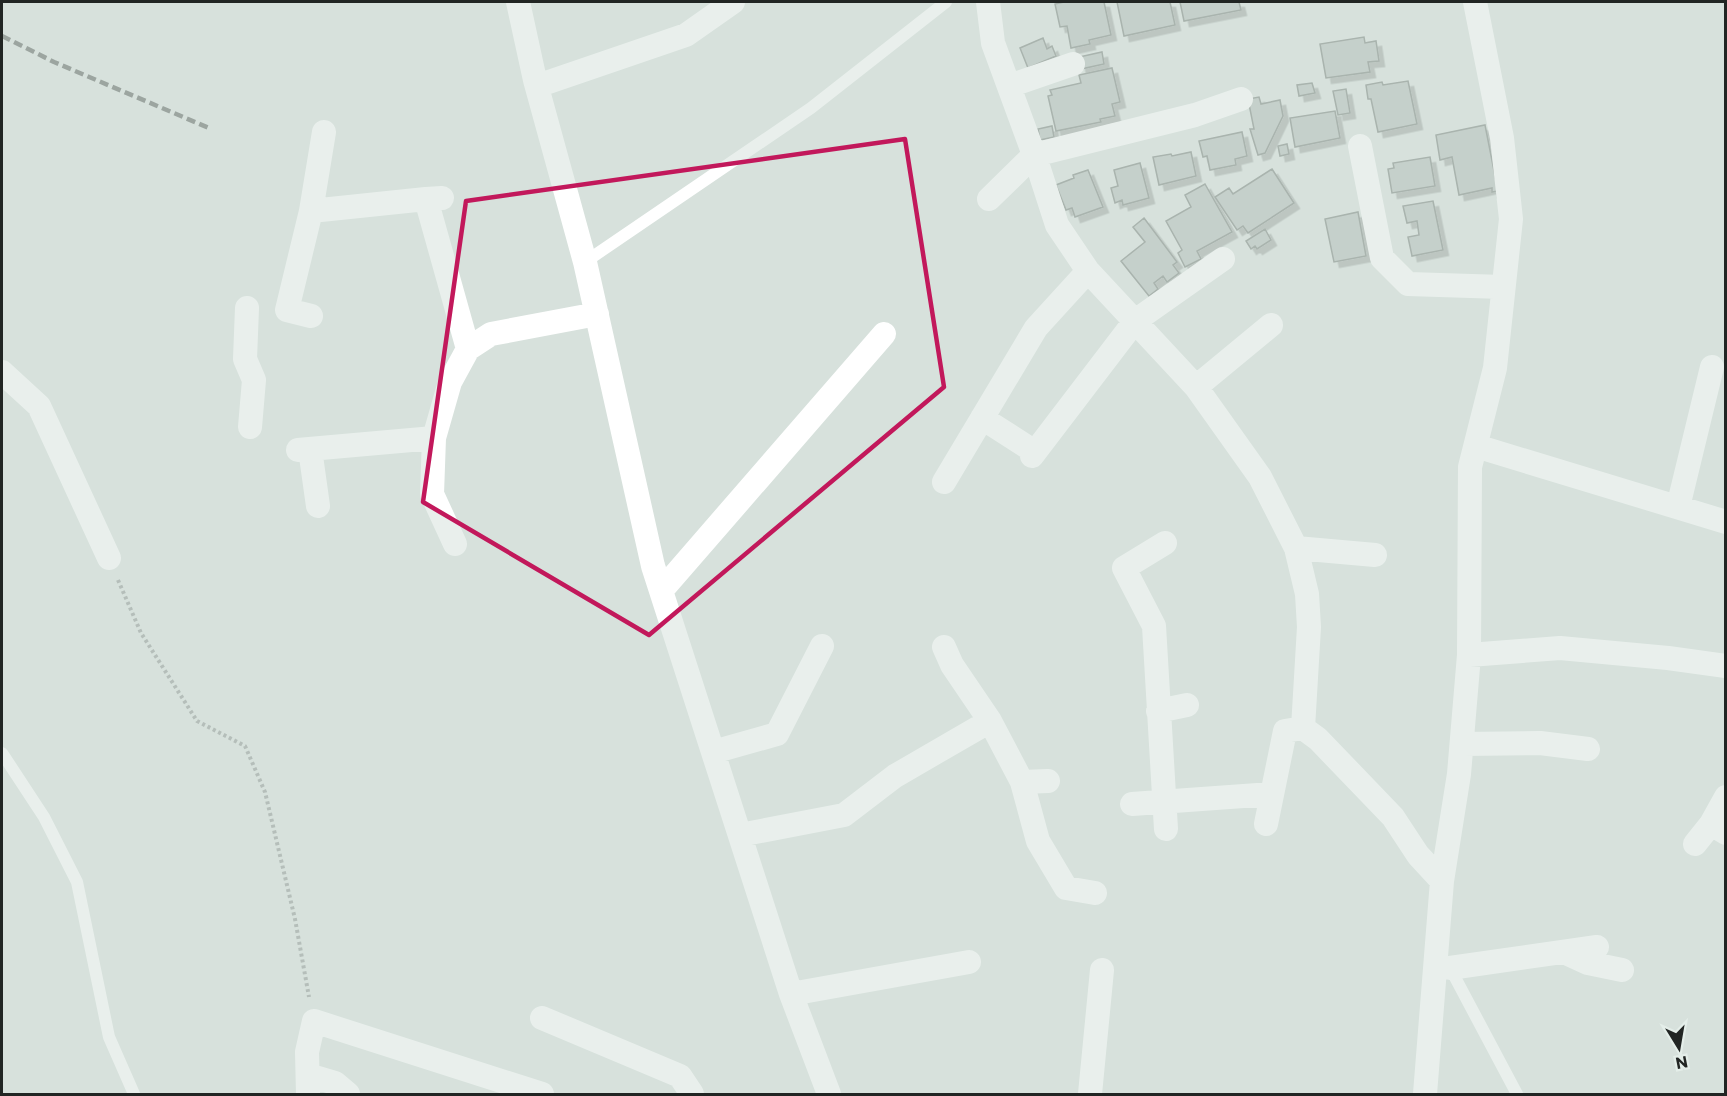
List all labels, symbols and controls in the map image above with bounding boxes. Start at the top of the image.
north arrow [1649,1018,1709,1078]
text: N [1674,1053,1690,1074]

